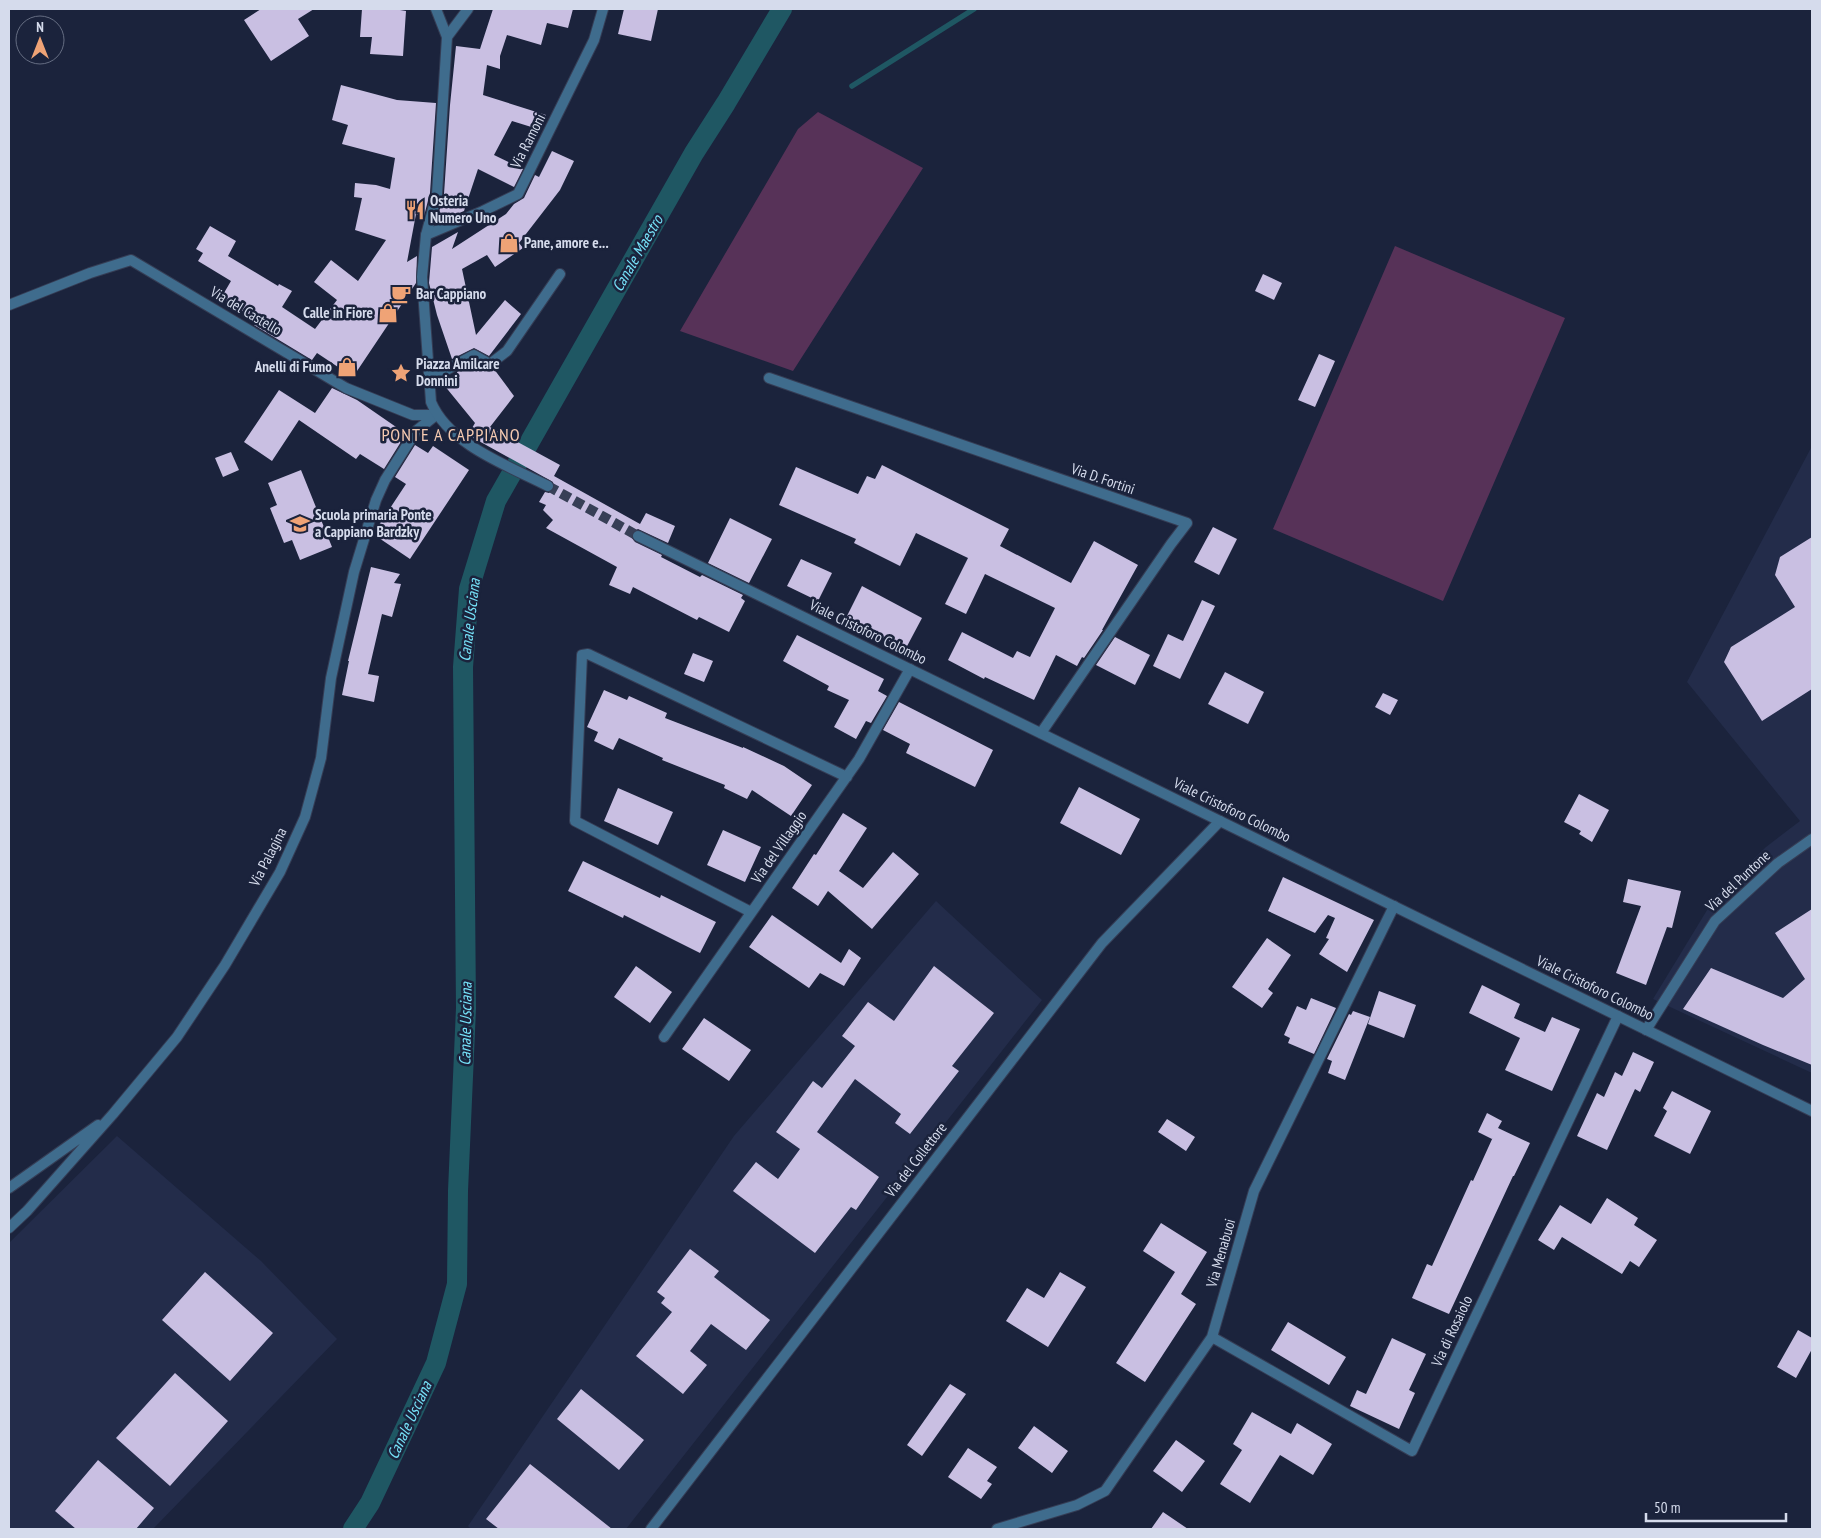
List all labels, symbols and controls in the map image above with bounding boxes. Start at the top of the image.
north arrow [15,15,65,65]
text: N [36,18,44,36]
street label: Via Ramoni [505,110,549,172]
place label: Osteria Numero Uno [430,191,497,227]
restaurant icon: Osteria Numero Uno [404,199,426,221]
water label: Canale Maestro [607,210,667,295]
shop icon: Pane, amore e... [498,232,520,254]
place label: Pane, amore e... [524,233,609,252]
street label: Via del Castello [206,281,286,339]
cafe icon: Bar Cappiano [390,283,412,305]
place label: Bar Cappiano [416,284,486,303]
shop icon: Calle in Fiore [377,302,399,324]
place label: Calle in Fiore [303,303,373,322]
place label: Piazza Amilcare Donnini [416,354,500,390]
shop icon: Anelli di Fumo [336,356,358,378]
place label: Anelli di Fumo [254,357,332,376]
place icon: Piazza Amilcare Donnini [390,362,412,384]
district label: PONTE A CAPPIANO [381,423,521,446]
street label: Via D. Fortini [1068,458,1138,498]
place label: Scuola primaria Ponte a Cappiano Bardzky [315,505,432,541]
school or university icon: Scuola primaria Ponte a Cappiano Bardzky [289,513,311,535]
water label: Canale Usciana [454,576,484,663]
street label: Viale Cristoforo Colombo [806,594,930,668]
street label: Viale Cristoforo Colombo [1170,772,1294,846]
street label: Via del Villaggio [746,807,811,888]
street label: Via Palagina [244,824,290,890]
street label: Via del Puntone [1701,846,1774,916]
street label: Viale Cristoforo Colombo [1533,950,1657,1024]
water label: Canale Usciana [454,981,476,1066]
street label: Via del Collettore [880,1118,951,1202]
street label: Via Menabuoi [1201,1216,1239,1290]
street label: Via di Rosaiolo [1426,1292,1476,1370]
water label: Canale Usciana [382,1377,436,1462]
scale bar [1646,1490,1786,1522]
text: 50 m [1654,1498,1680,1517]

